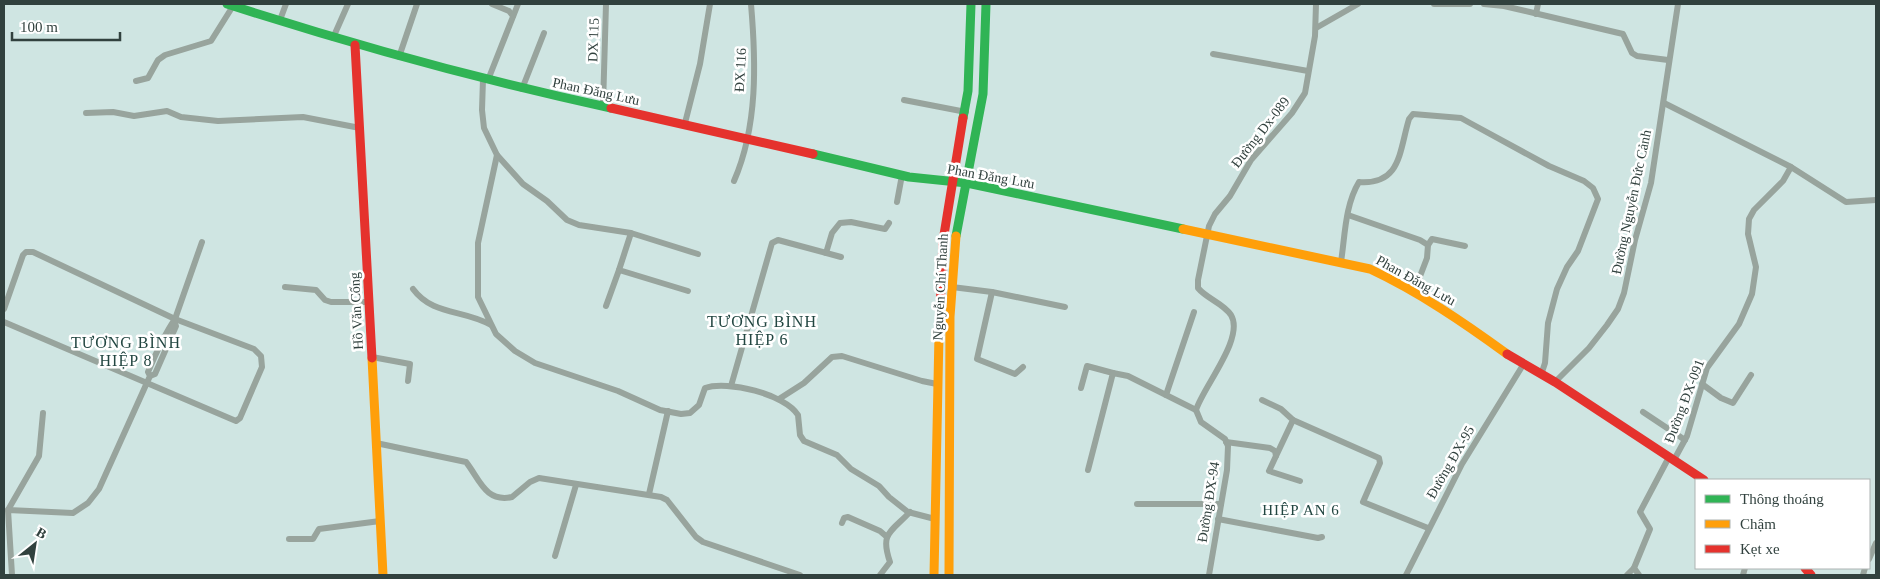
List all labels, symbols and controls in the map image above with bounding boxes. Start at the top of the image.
scale bar [12,10,120,42]
street label: DX 115 [585,18,602,62]
text: 100 m [20,19,58,35]
street label: ĐX 116 [732,48,749,92]
street label: Phan Đăng Lưu [551,75,641,108]
street label: Đường Dx-089 [1228,94,1293,171]
street label: Đường Nguyễn Đức Cảnh [1609,128,1654,276]
street label: Phan Đăng Lưu [946,161,1036,192]
street label: Nguyễn Chí Thanh [930,233,951,341]
street label: Phan Đăng Lưu [1373,252,1458,308]
street label: Hồ Văn Cống [347,272,366,350]
district label: TƯƠNG BÌNH HIỆP 6 [707,312,817,348]
district label: TƯƠNG BÌNH HIỆP 8 [71,333,181,369]
street label: Đường ĐX-091 [1662,357,1707,445]
street label: Đường ĐX-95 [1424,423,1477,501]
street label: Đường ĐX-94 [1195,461,1222,543]
legend [1695,479,1870,569]
text: Thông thoáng [1740,491,1824,507]
district label: HIỆP AN 6 [1262,502,1340,518]
text: Chậm [1740,516,1776,532]
north arrow [10,519,60,569]
text: B [33,524,49,542]
text: Kẹt xe [1740,541,1780,557]

